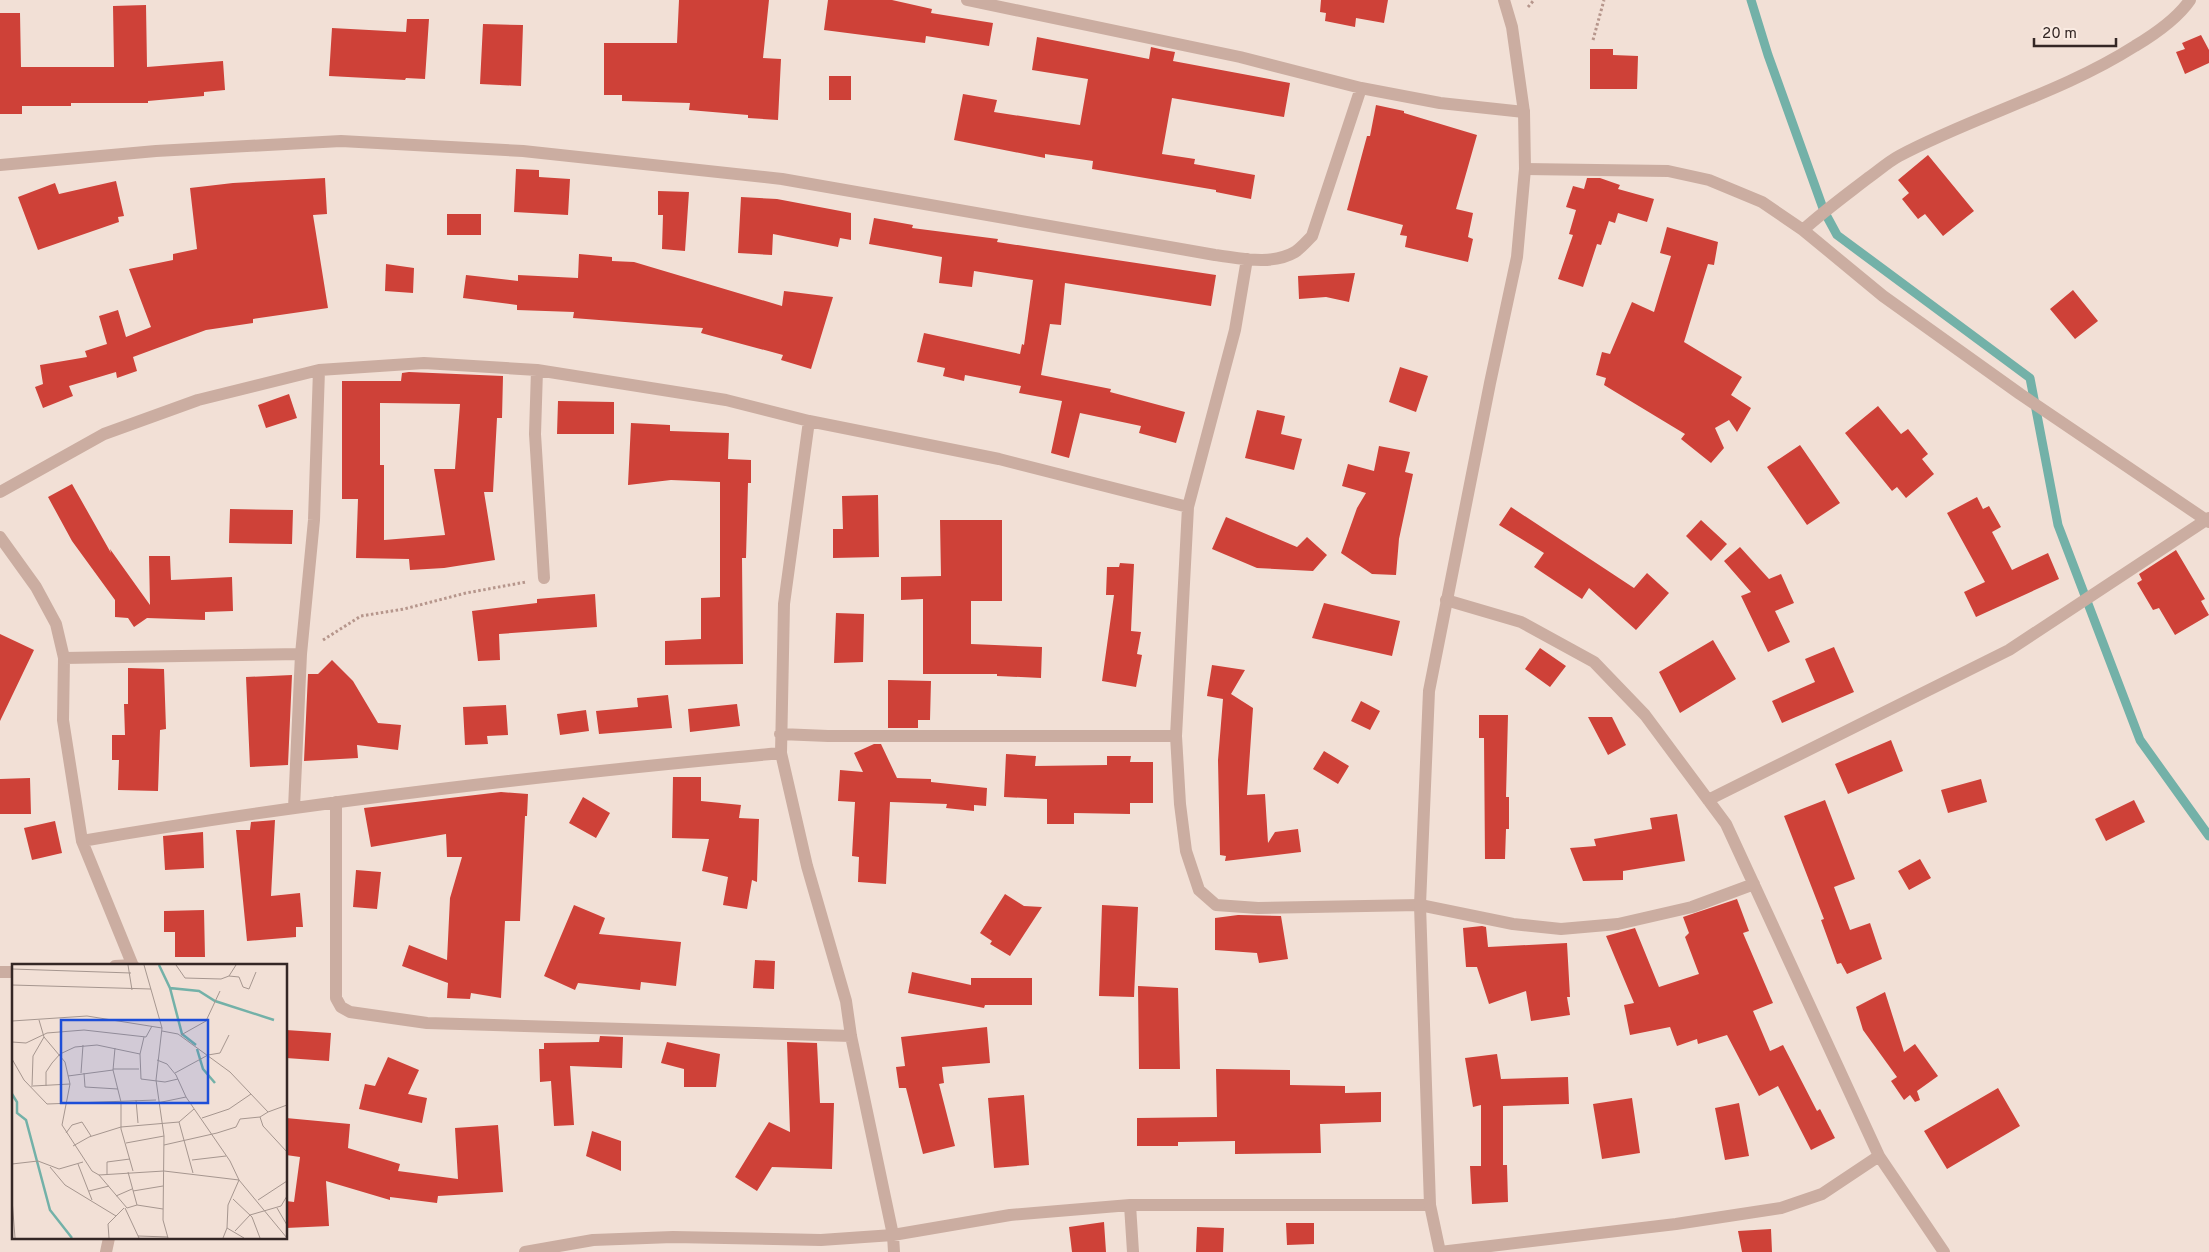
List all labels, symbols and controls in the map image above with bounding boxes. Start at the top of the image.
scale bar [2034,15,2116,47]
text: 20 m [2042,25,2077,44]
inset map [12,964,288,1240]

